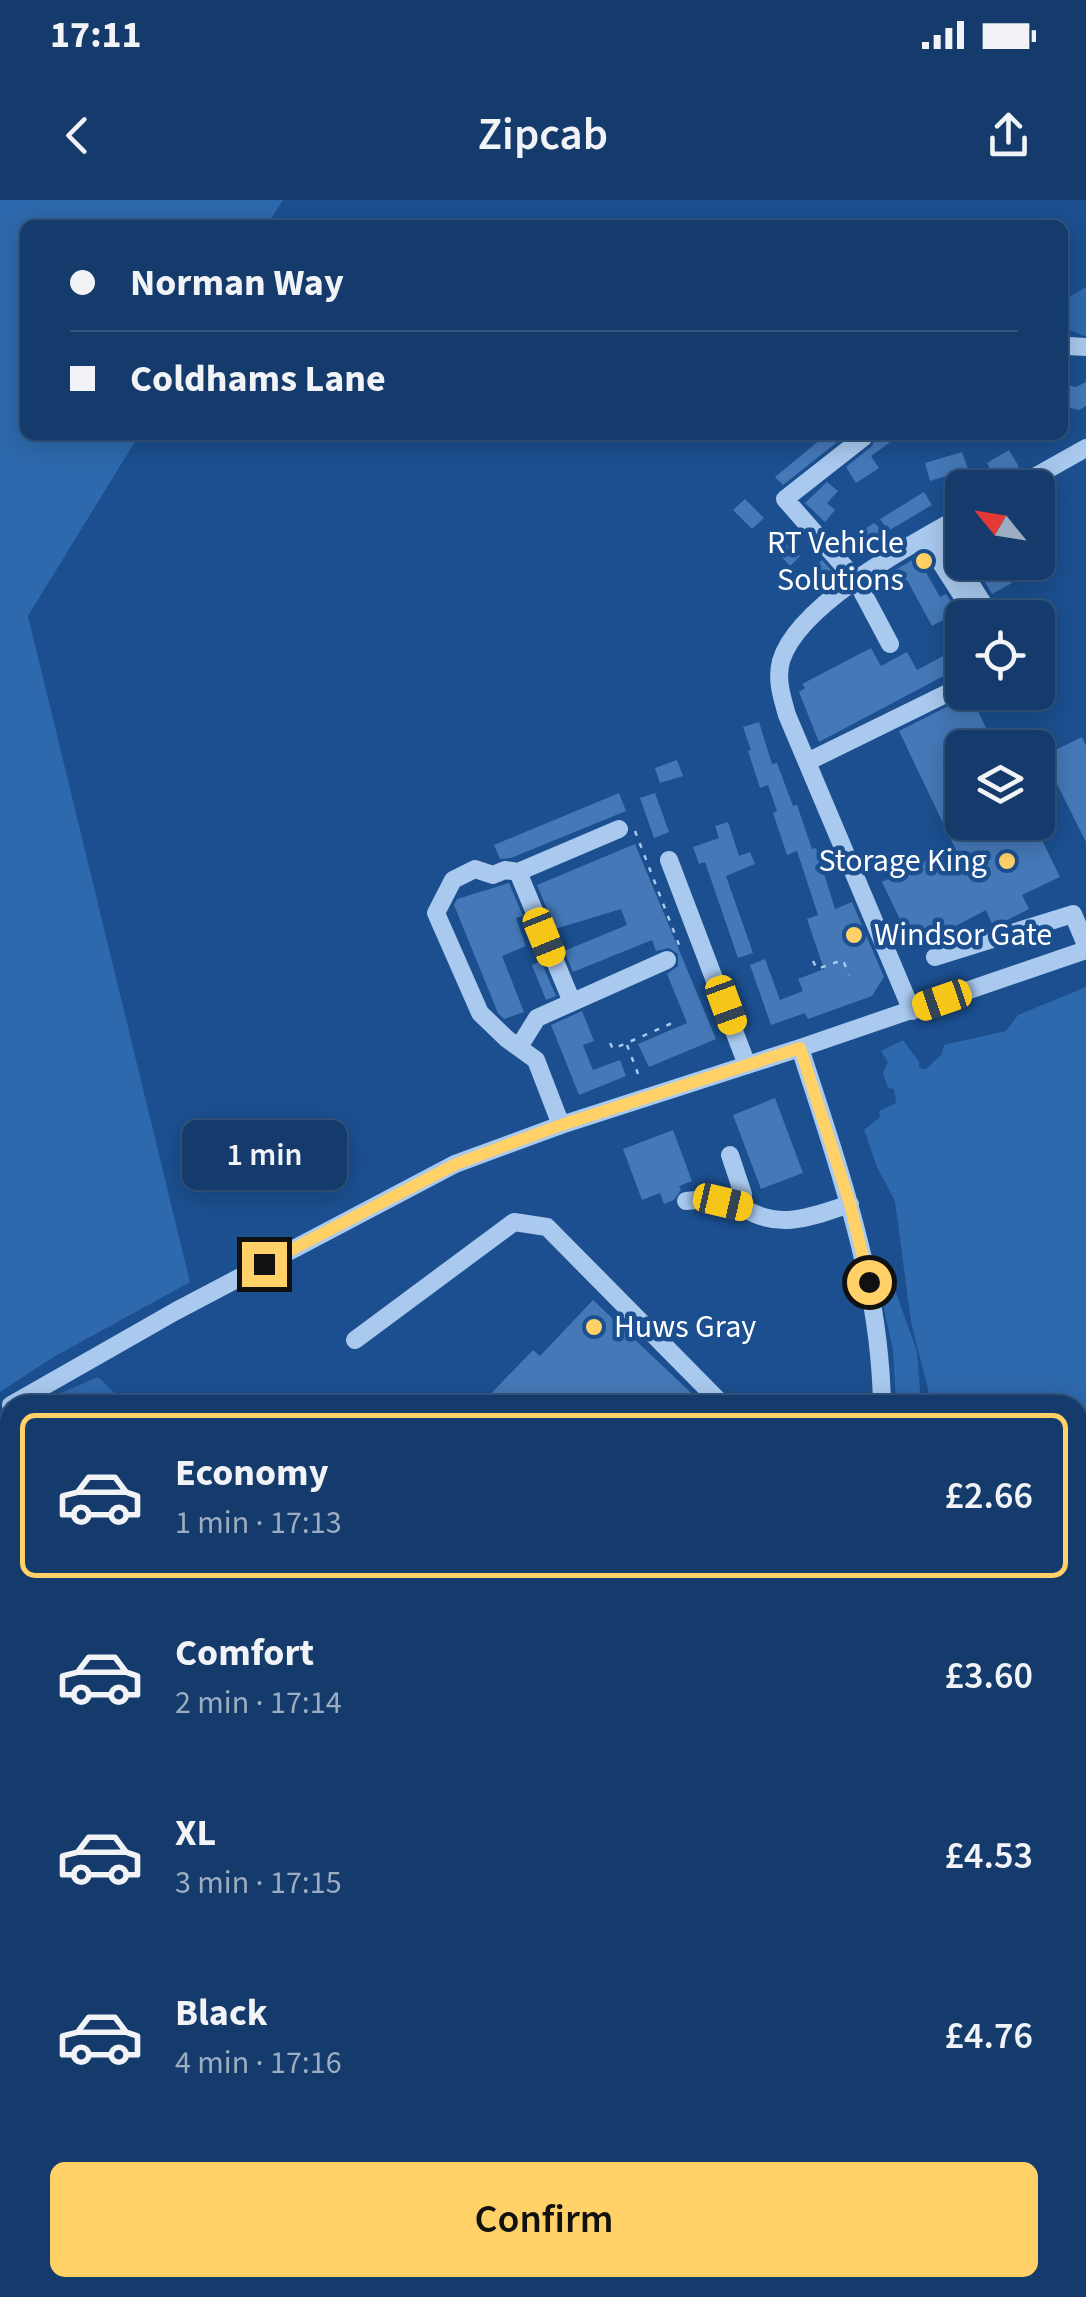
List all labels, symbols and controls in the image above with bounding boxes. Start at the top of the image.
text: 17:11 [50,8,142,62]
text: Zipcab [478,103,608,167]
icon: back [50,108,105,163]
icon: share [981,108,1036,163]
text: Norman Way [130,256,344,310]
text: Coldhams Lane [130,352,386,406]
north arrow [945,470,1055,580]
map controls [945,470,1055,840]
place label: RT Vehicle Solutions [767,520,904,603]
marker: RT Vehicle Solutions [913,550,935,572]
button: locate [945,600,1055,710]
button: layers [945,730,1055,840]
place label: Storage King [818,838,987,884]
marker: Storage King [996,850,1018,872]
car [519,904,569,970]
place label: Windsor Gate [874,912,1052,958]
marker: Windsor Gate [843,924,865,946]
car [702,972,750,1038]
car [909,976,975,1024]
callout: 1 min [182,1119,346,1189]
text: 1 min [226,1132,303,1178]
car [690,1181,756,1223]
route end [242,1242,287,1287]
route start [847,1260,892,1305]
place label: Huws Gray [614,1304,756,1350]
marker: Huws Gray [583,1316,605,1338]
text: Economy [175,1446,328,1500]
icon: car [55,1451,145,1541]
text: £2.66 [945,1469,1033,1523]
text: 1 min · 17:13 [175,1500,342,1546]
text: Comfort [175,1626,314,1680]
icon: car [55,1631,145,1721]
text: £3.60 [945,1649,1033,1703]
text: 2 min · 17:14 [175,1680,342,1726]
text: XL [175,1806,216,1860]
icon: car [55,1811,145,1901]
text: £4.53 [945,1829,1033,1883]
text: 3 min · 17:15 [175,1860,342,1906]
text: Black [175,1986,268,2040]
icon: car [55,1991,145,2081]
text: £4.76 [945,2009,1033,2063]
text: 4 min · 17:16 [175,2040,342,2086]
button: Confirm [50,2162,1038,2277]

